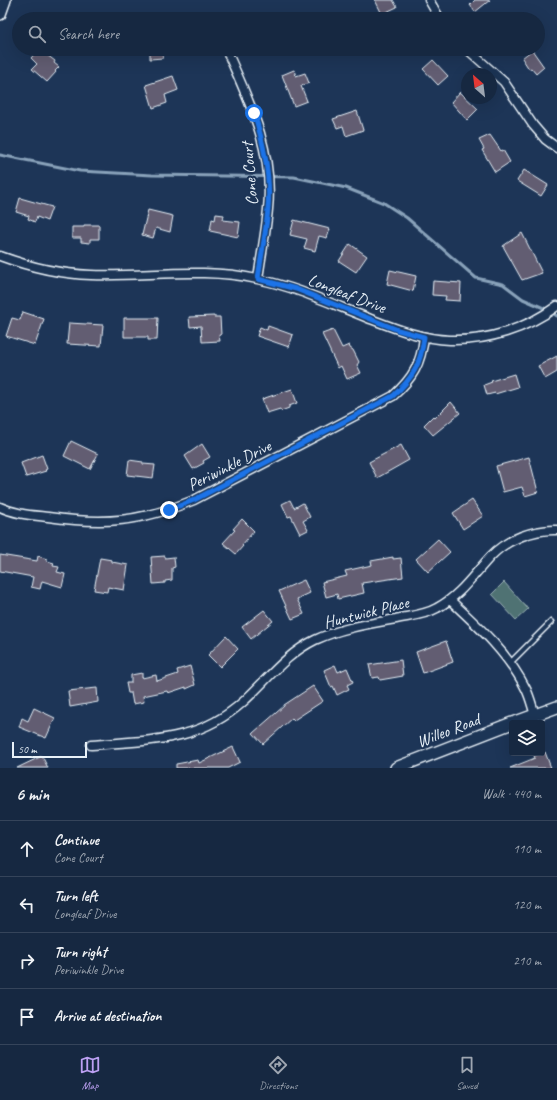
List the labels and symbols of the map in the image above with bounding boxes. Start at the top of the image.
north arrow [461,68,497,104]
route start [245,104,263,122]
street label: Cone Court [236,139,263,207]
street label: Longleaf Drive [305,269,390,318]
street label: Periwinkle Drive [184,435,276,495]
route end [160,501,178,519]
street label: Huntwick Place [321,591,412,633]
street label: Willeo Road [414,708,485,752]
scale bar [12,740,87,759]

